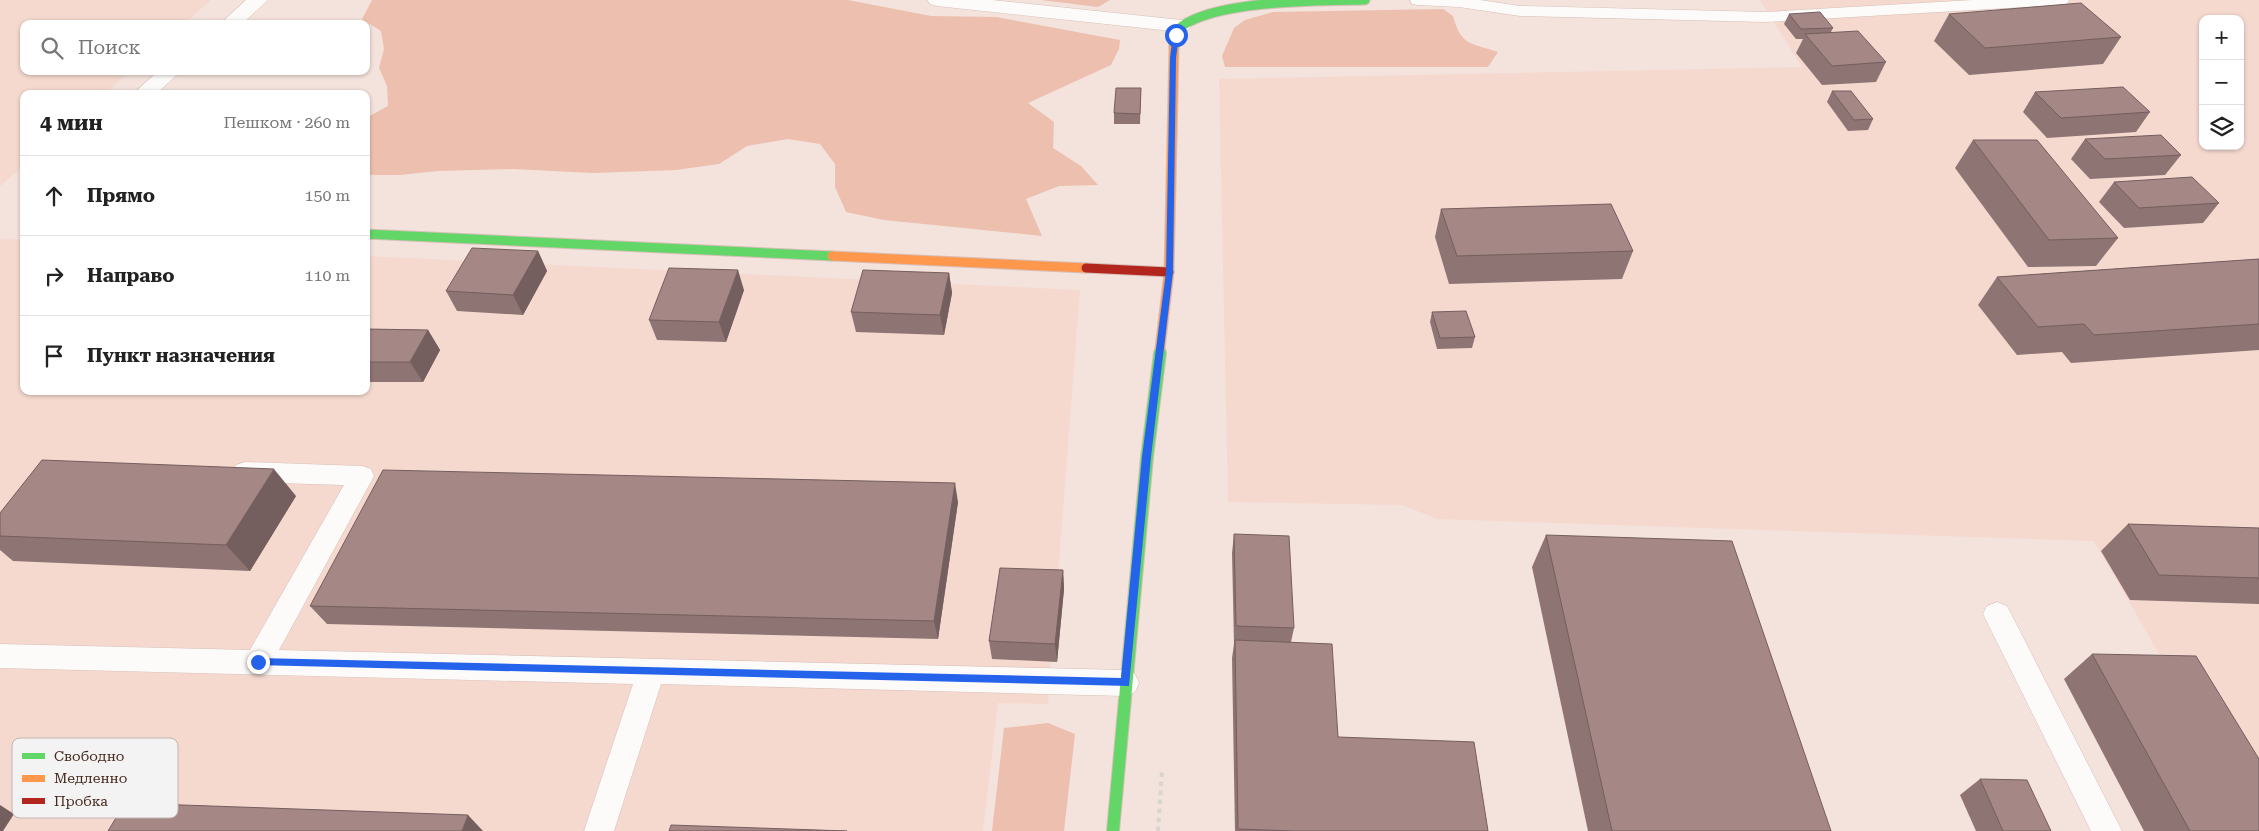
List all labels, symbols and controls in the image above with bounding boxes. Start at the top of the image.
map controls [2199,15,2244,150]
button: + [2199,15,2244,60]
search box [20,20,370,75]
route start [1165,24,1188,47]
icon: search [38,34,66,62]
text: Поиск [78,36,141,59]
button: − [2199,60,2244,105]
button: layers [2199,105,2244,150]
text: 4 мин [40,111,103,135]
text: Пешком · 260 m [223,113,350,132]
icon: ahead [40,182,68,210]
text: Прямо [87,184,155,207]
text: 150 m [304,186,350,205]
icon: right [40,262,68,290]
text: Направо [87,264,174,287]
text: 110 m [304,266,350,285]
icon: arrive [40,342,68,370]
text: Пункт назначения [87,344,275,367]
route end [247,651,270,674]
legend [12,738,178,818]
text: Свободно [54,748,124,764]
text: Медленно [54,770,127,786]
text: Пробка [54,793,108,809]

